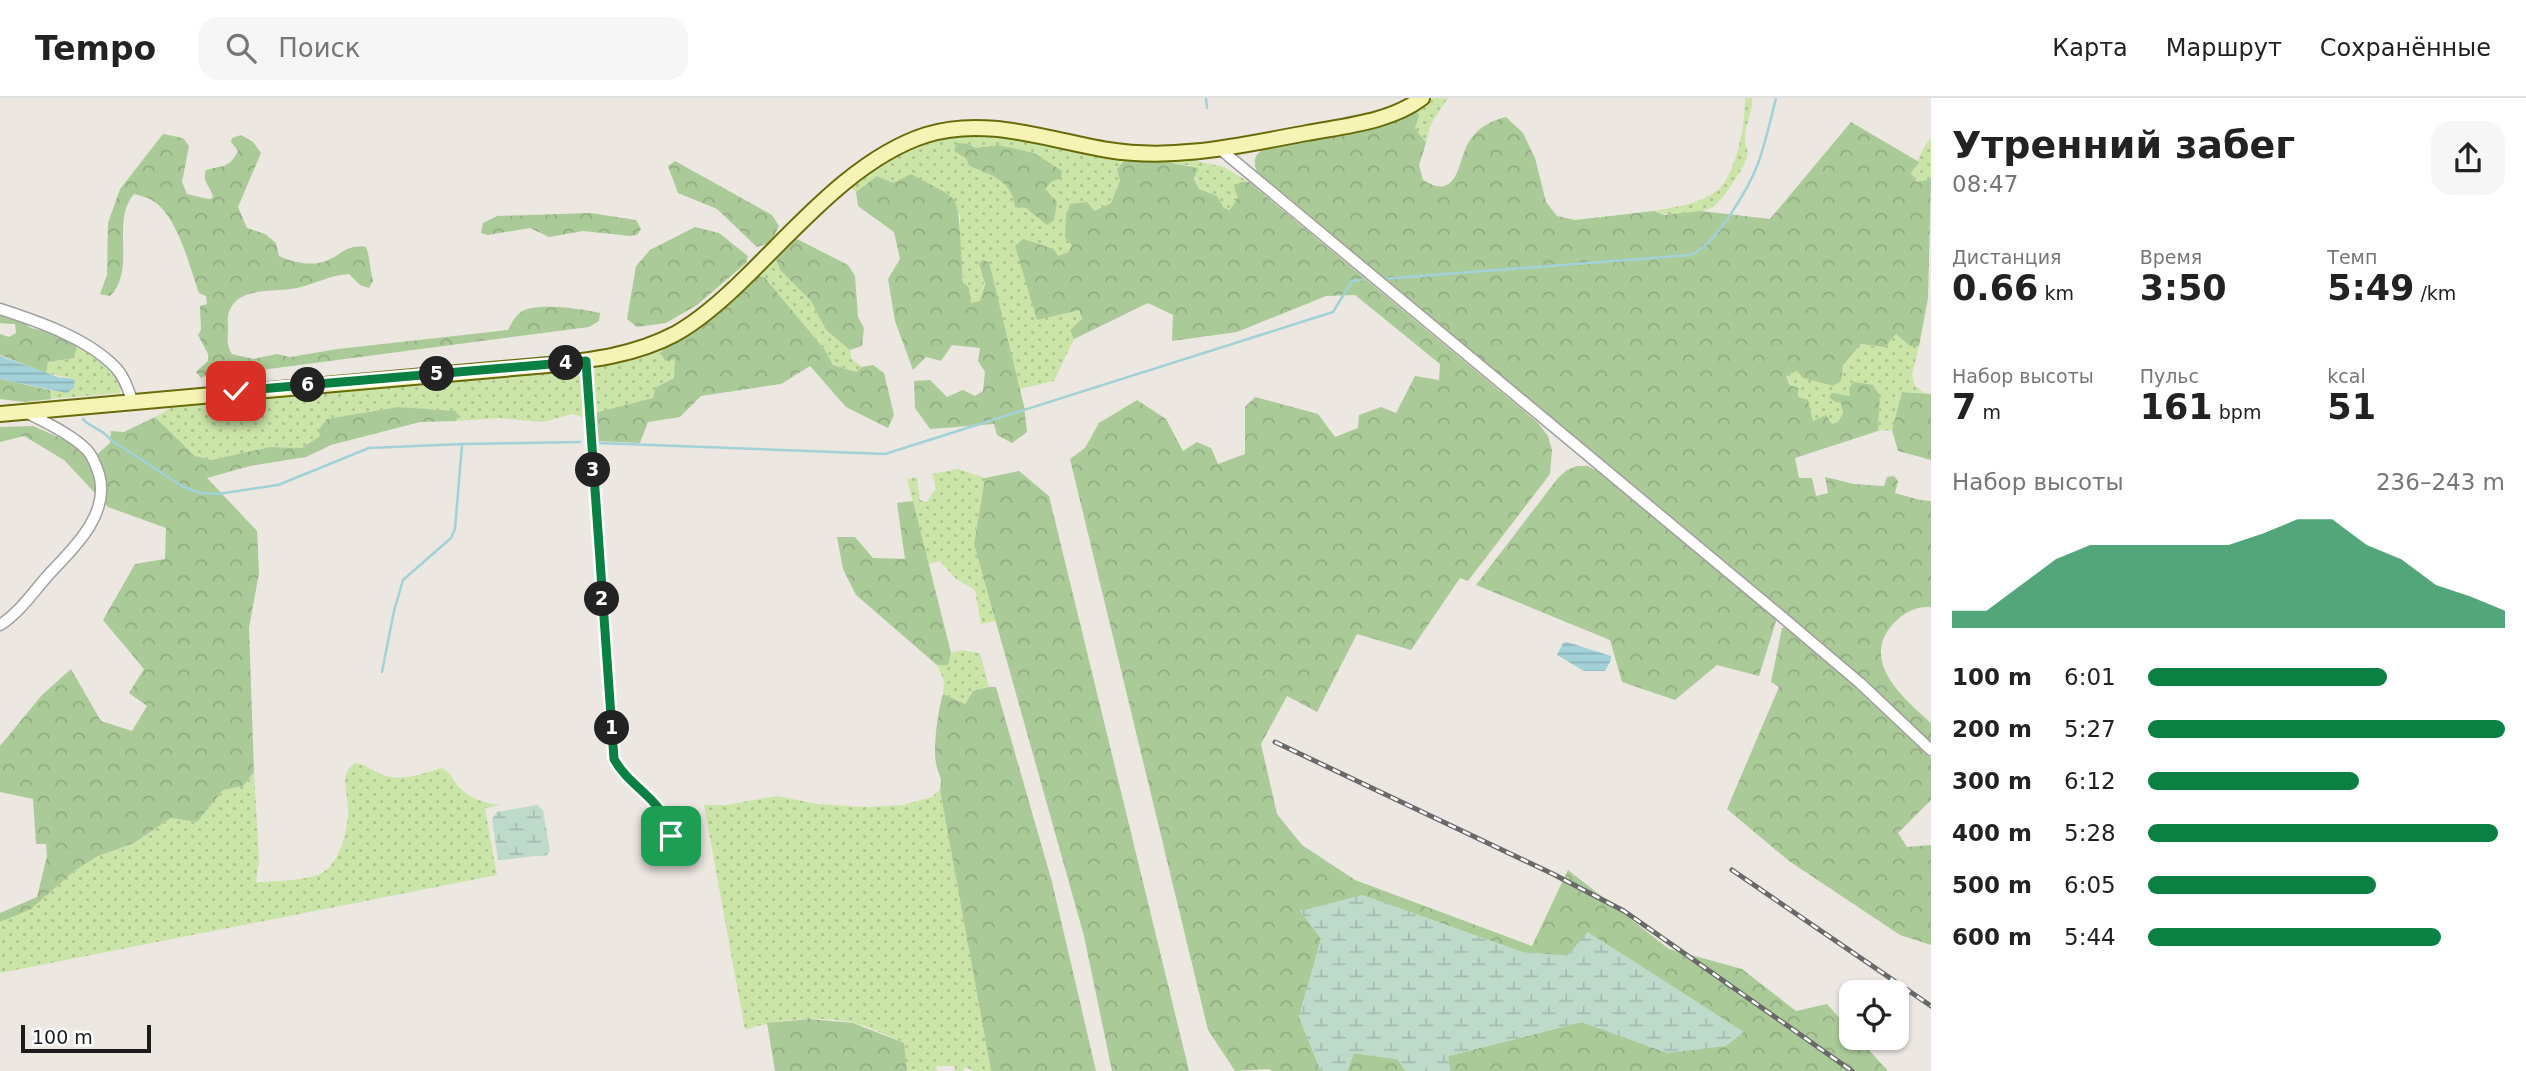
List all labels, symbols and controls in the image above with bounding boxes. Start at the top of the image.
search box [198,17,688,80]
text: Tempo [35,29,156,68]
icon: search [222,29,260,67]
text: Поиск [278,33,361,63]
text: Карта [2052,34,2128,62]
text: Маршрут [2166,34,2282,62]
text: Сохранённые [2320,34,2491,62]
button: share [2431,121,2505,195]
text: Утренний забег [1952,123,2295,167]
text: 08:47 [1952,171,2018,197]
text: Дистанция [1952,246,2061,268]
text: Время [2140,246,2202,268]
text: Темп [2327,246,2377,268]
text: 0.66 [1952,268,2038,308]
text: 3:50 [2140,268,2227,308]
text: 5:49 [2327,268,2414,308]
text: km [2038,282,2074,304]
text: /km [2414,282,2456,304]
pin: 4 [548,345,584,380]
text: 4 [559,351,572,373]
pin: 5 [420,356,454,392]
pin [206,361,266,421]
text: 5 [430,362,443,384]
text: Набор высоты [1952,365,2094,387]
text: Пульс [2140,365,2199,387]
text: kcal [2327,365,2366,387]
pin: 6 [290,368,326,402]
icon: check [217,372,255,410]
text: 6 [301,373,314,395]
text: 7 [1952,387,1976,427]
text: 161 [2140,387,2213,427]
text: 51 [2327,387,2376,427]
text: m [1976,401,2001,423]
text: bpm [2213,401,2261,423]
pin: 3 [576,452,610,488]
text: 3 [586,458,599,480]
text: Набор высоты [1952,469,2124,495]
text: 236–243 m [2376,469,2505,495]
pin: 2 [584,582,620,616]
text: 2 [595,587,608,609]
text: 100 m [1952,664,2032,690]
text: 6:01 [2064,664,2116,690]
pin: 1 [594,710,630,746]
text: 1 [605,716,618,738]
text: 200 m [1952,716,2032,742]
text: 5:27 [2064,716,2116,742]
text: 300 m [1952,768,2032,794]
text: 6:12 [2064,768,2116,794]
pin [641,806,701,866]
icon: arrive [652,817,690,855]
text: 400 m [1952,820,2032,846]
text: 5:28 [2064,820,2116,846]
text: 500 m [1952,872,2032,898]
text: 6:05 [2064,872,2116,898]
text: 600 m [1952,924,2032,950]
text: 5:44 [2064,924,2116,950]
map controls [1839,980,1909,1050]
button: locate [1839,980,1909,1050]
scale bar [21,1022,150,1054]
text: 100 m [32,1026,93,1048]

